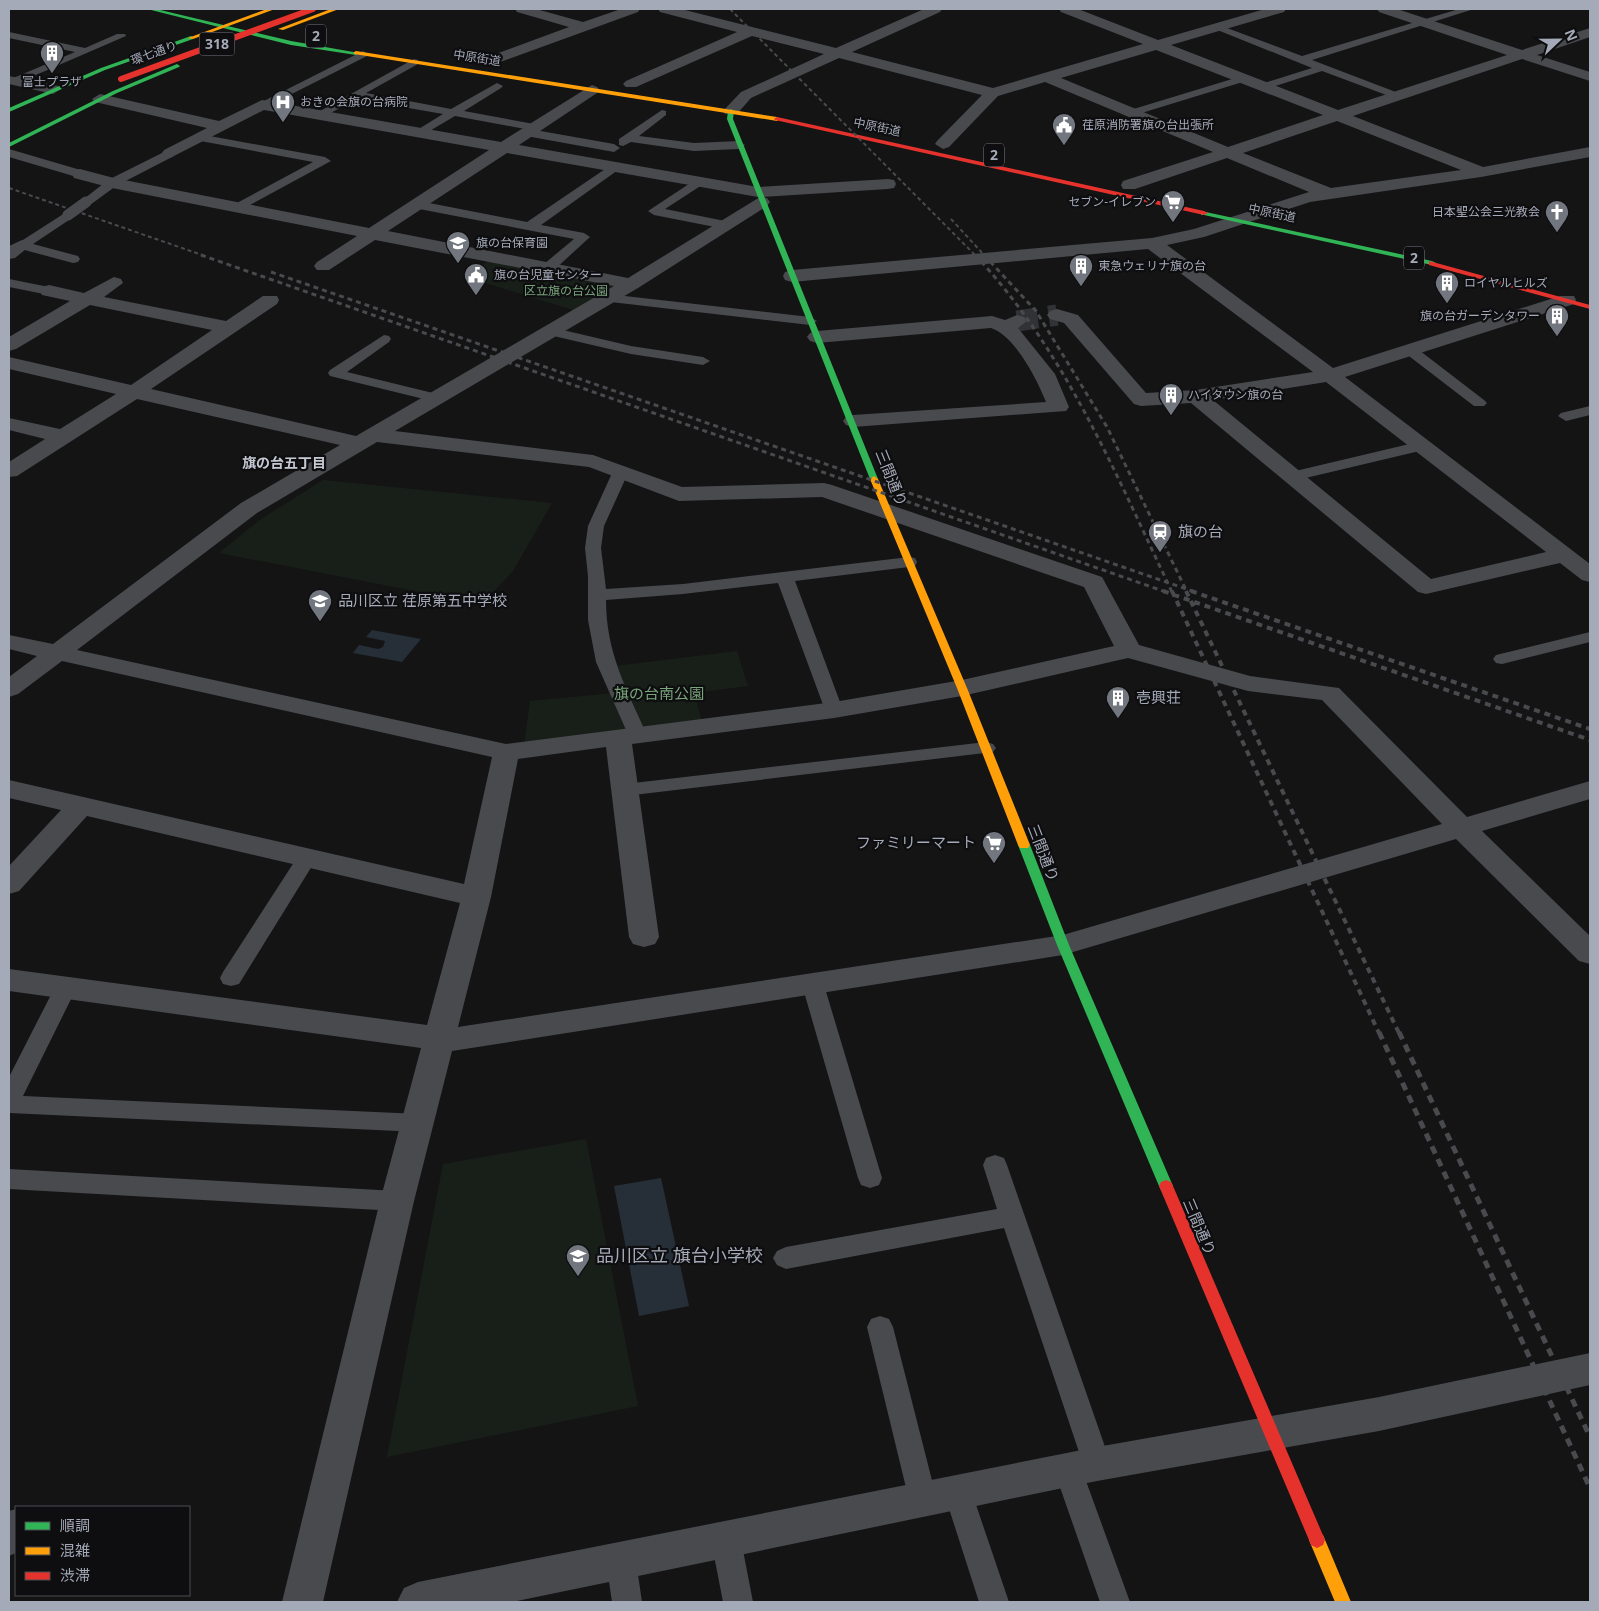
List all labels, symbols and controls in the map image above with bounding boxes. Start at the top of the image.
north arrow [1534,15,1584,65]
road number: 2 [306,24,326,48]
text: N [1561,26,1582,44]
road number: 318 [200,33,234,56]
street label: 環七通り [128,36,179,69]
building icon: 富士プラザ [39,40,65,74]
street label: 中原街道 [452,45,502,70]
place label: 富士プラザ [22,73,82,90]
hospital icon: おきの会旗の台病院 [270,89,296,123]
place label: おきの会旗の台病院 [300,93,408,110]
public building icon: 荏原消防署旗の台出張所 [1051,112,1077,146]
street label: 中原街道 [852,113,902,140]
place label: 荏原消防署旗の台出張所 [1082,116,1214,133]
road number: 2 [984,144,1004,166]
supermarket icon: セブン-イレブン [1160,189,1186,223]
place label: セブン-イレブン [1068,193,1156,210]
street label: 中原街道 [1247,199,1297,226]
church icon: 日本聖公会三光教会 [1544,199,1570,233]
place label: 日本聖公会三光教会 [1432,203,1540,220]
school or university icon: 旗の台保育園 [445,230,471,264]
place label: 旗の台保育園 [476,234,548,251]
road number: 2 [1404,247,1424,270]
building icon: 東急ウェリナ旗の台 [1068,253,1094,287]
place label: 東急ウェリナ旗の台 [1098,257,1206,274]
public building icon: 旗の台児童センター [463,262,489,296]
place label: 旗の台児童センター [494,266,602,283]
building icon: ロイヤルヒルズ [1434,270,1460,304]
place label: ロイヤルヒルズ [1464,274,1548,291]
park label: 区立旗の台公園 [524,282,608,299]
building icon: 旗の台ガーデンタワー [1544,303,1570,337]
place label: 旗の台ガーデンタワー [1420,307,1540,324]
building icon: ハイタウン旗の台 [1158,382,1184,416]
place label: ハイタウン旗の台 [1188,386,1283,403]
street label: 三間通り [871,446,912,509]
district label: 旗の台五丁目 [242,453,326,472]
station icon: 旗の台 [1147,519,1173,553]
place label: 旗の台 [1178,521,1223,541]
school or university icon: 品川区立 荏原第五中学校 [307,588,333,622]
place label: 品川区立 荏原第五中学校 [338,590,507,610]
park label: 旗の台南公園 [614,683,704,703]
building icon: 壱興荘 [1105,685,1131,719]
place label: 壱興荘 [1136,687,1181,707]
street label: 三間通り [1024,821,1064,884]
supermarket icon: ファミリーマート [981,830,1007,864]
place label: ファミリーマート [856,832,976,852]
street label: 三間通り [1179,1195,1221,1258]
school or university icon: 品川区立 旗台小学校 [565,1243,591,1277]
place label: 品川区立 旗台小学校 [596,1243,763,1267]
legend [15,1506,190,1596]
text: 順調 [60,1515,90,1535]
text: 混雑 [60,1540,90,1560]
text: 渋滞 [60,1565,90,1585]

